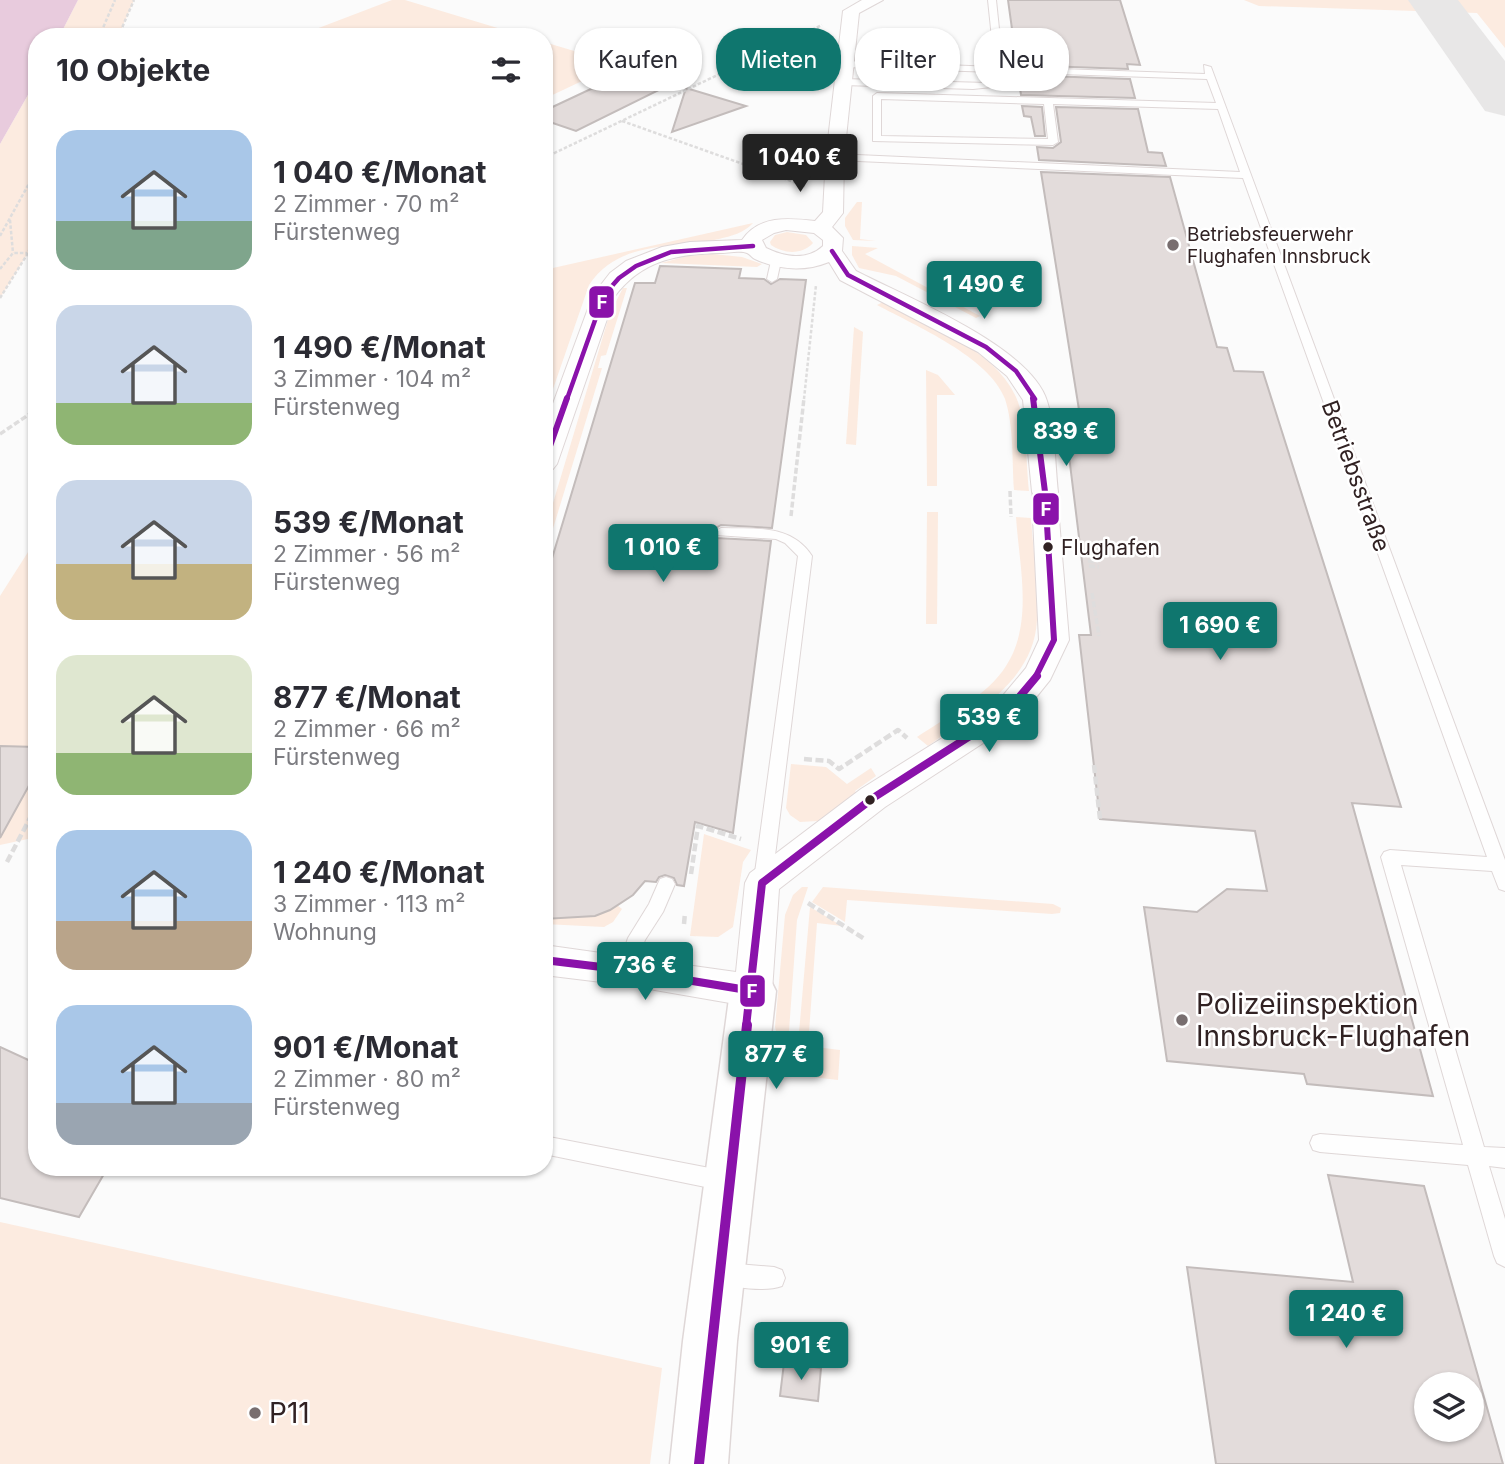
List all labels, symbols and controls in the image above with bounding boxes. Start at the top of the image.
chip: Kaufen [574,28,702,91]
chip: Mieten [716,28,841,91]
chip: Filter [855,28,960,91]
chip: Neu [974,28,1069,91]
icon: filters [487,51,525,89]
text: 10 Objekte [56,52,210,88]
pin: 1 040 € [735,134,865,194]
text: 1 040 € [758,143,842,171]
text: 1 040 €/Monat [273,154,487,190]
icon: home [112,158,196,242]
text: 2 Zimmer · 70 m² [273,190,459,218]
text: Fürstenweg [273,218,400,246]
place label: Betriebsfeuerwehr Flughafen Innsbruck [1187,223,1371,268]
marker: Betriebsfeuerwehr Flughafen Innsbruck [1165,237,1181,253]
pin: 1 490 € [919,262,1049,321]
text: 1 490 € [943,270,1025,298]
line badge: F [588,285,615,319]
text: F [596,291,608,314]
text: 1 490 €/Monat [273,329,486,365]
icon: home [112,333,196,417]
text: 3 Zimmer · 104 m² [273,365,471,393]
text: Fürstenweg [273,393,400,421]
street label: Betriebsstraße [1316,396,1396,556]
pin: 839 € [1017,408,1115,468]
text: 839 € [1033,417,1099,445]
line badge: F [1032,492,1060,526]
text: F [1040,498,1052,521]
text: 539 €/Monat [273,504,464,540]
icon: home [112,508,196,592]
pin: 1 010 € [598,524,728,584]
text: 1 010 € [624,533,702,561]
place label: Flughafen [1061,535,1160,560]
text: 2 Zimmer · 56 m² [273,540,460,568]
marker: Flughafen [1041,540,1055,554]
text: Fürstenweg [273,568,400,596]
pin: 1 690 € [1155,602,1285,662]
text: 1 690 € [1179,611,1261,639]
text: 877 €/Monat [273,679,461,715]
icon: home [112,683,196,767]
pin: 539 € [940,694,1038,754]
text: 539 € [956,703,1022,731]
text: 2 Zimmer · 66 m² [273,715,461,743]
text: Fürstenweg [273,743,400,771]
unlabelled marker [863,793,877,807]
text: 1 240 €/Monat [273,854,485,890]
icon: home [112,858,196,942]
text: 3 Zimmer · 113 m² [273,890,465,918]
text: Wohnung [273,918,377,946]
pin: 736 € [596,942,694,1002]
text: 736 € [613,951,677,979]
line badge: F [739,974,766,1008]
text: F [746,980,758,1003]
place label: Polizeiinspektion Innsbruck-Flughafen [1196,987,1470,1053]
marker: Polizeiinspektion Innsbruck-Flughafen [1174,1012,1190,1028]
text: 901 €/Monat [273,1029,458,1065]
pin: 877 € [727,1032,825,1091]
icon: home [112,1033,196,1117]
text: 877 € [744,1040,808,1068]
text: 2 Zimmer · 80 m² [273,1065,461,1093]
text: Fürstenweg [273,1093,400,1121]
pin: 1 240 € [1281,1290,1411,1350]
text: 1 240 € [1305,1299,1387,1327]
pin: 901 € [752,1322,850,1382]
text: 901 € [770,1331,832,1359]
map controls [1414,1372,1484,1442]
button: layers [1414,1372,1484,1442]
place label: P11 [269,1396,310,1430]
marker: P11 [247,1405,263,1421]

